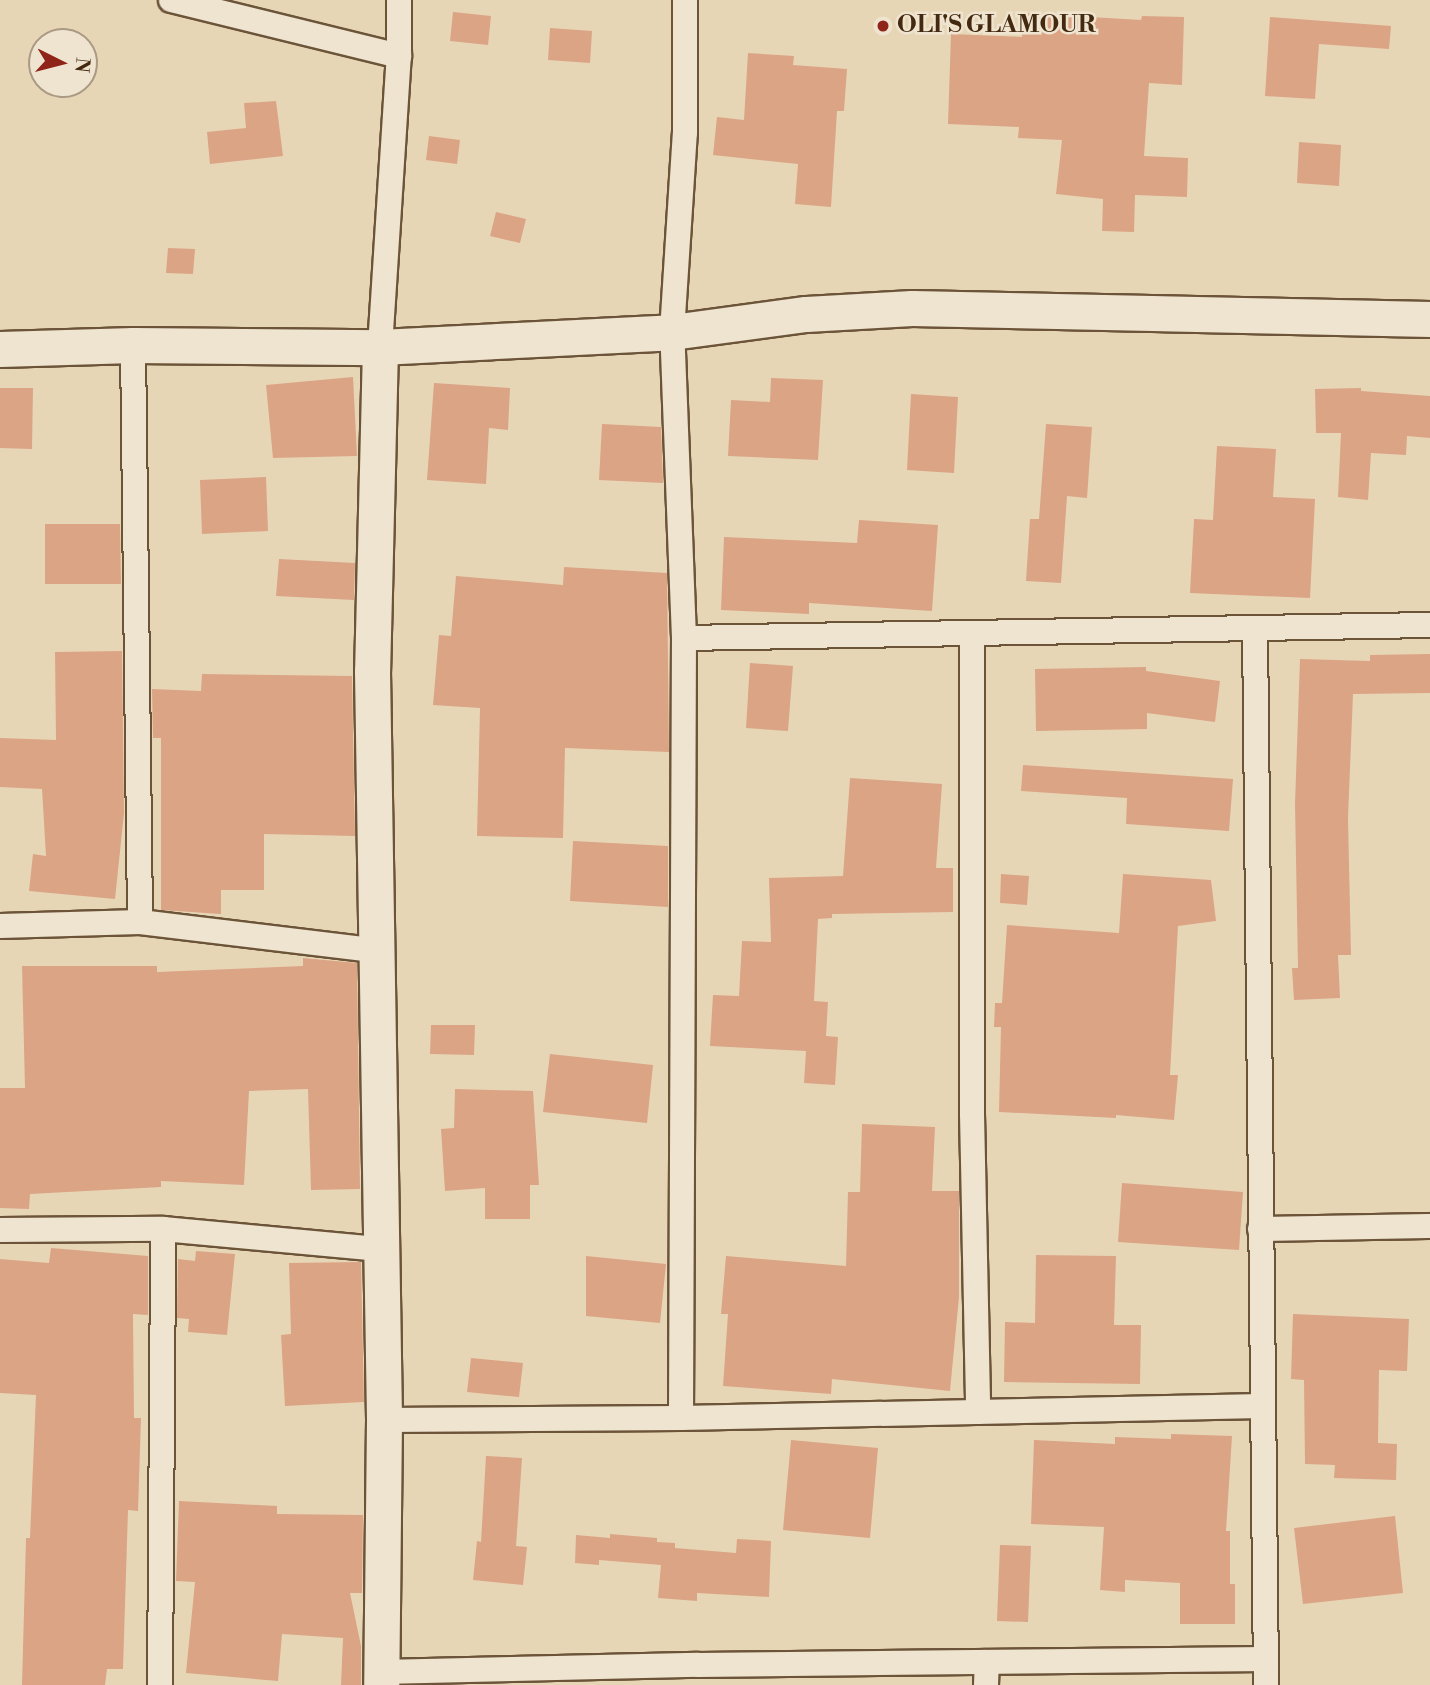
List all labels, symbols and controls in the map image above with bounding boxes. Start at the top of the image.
place label: OLI'S GLAMOUR [897,12,1096,40]
marker: OLI'S GLAMOUR [875,18,891,34]
north arrow [28,28,98,98]
text: N [69,56,95,74]

